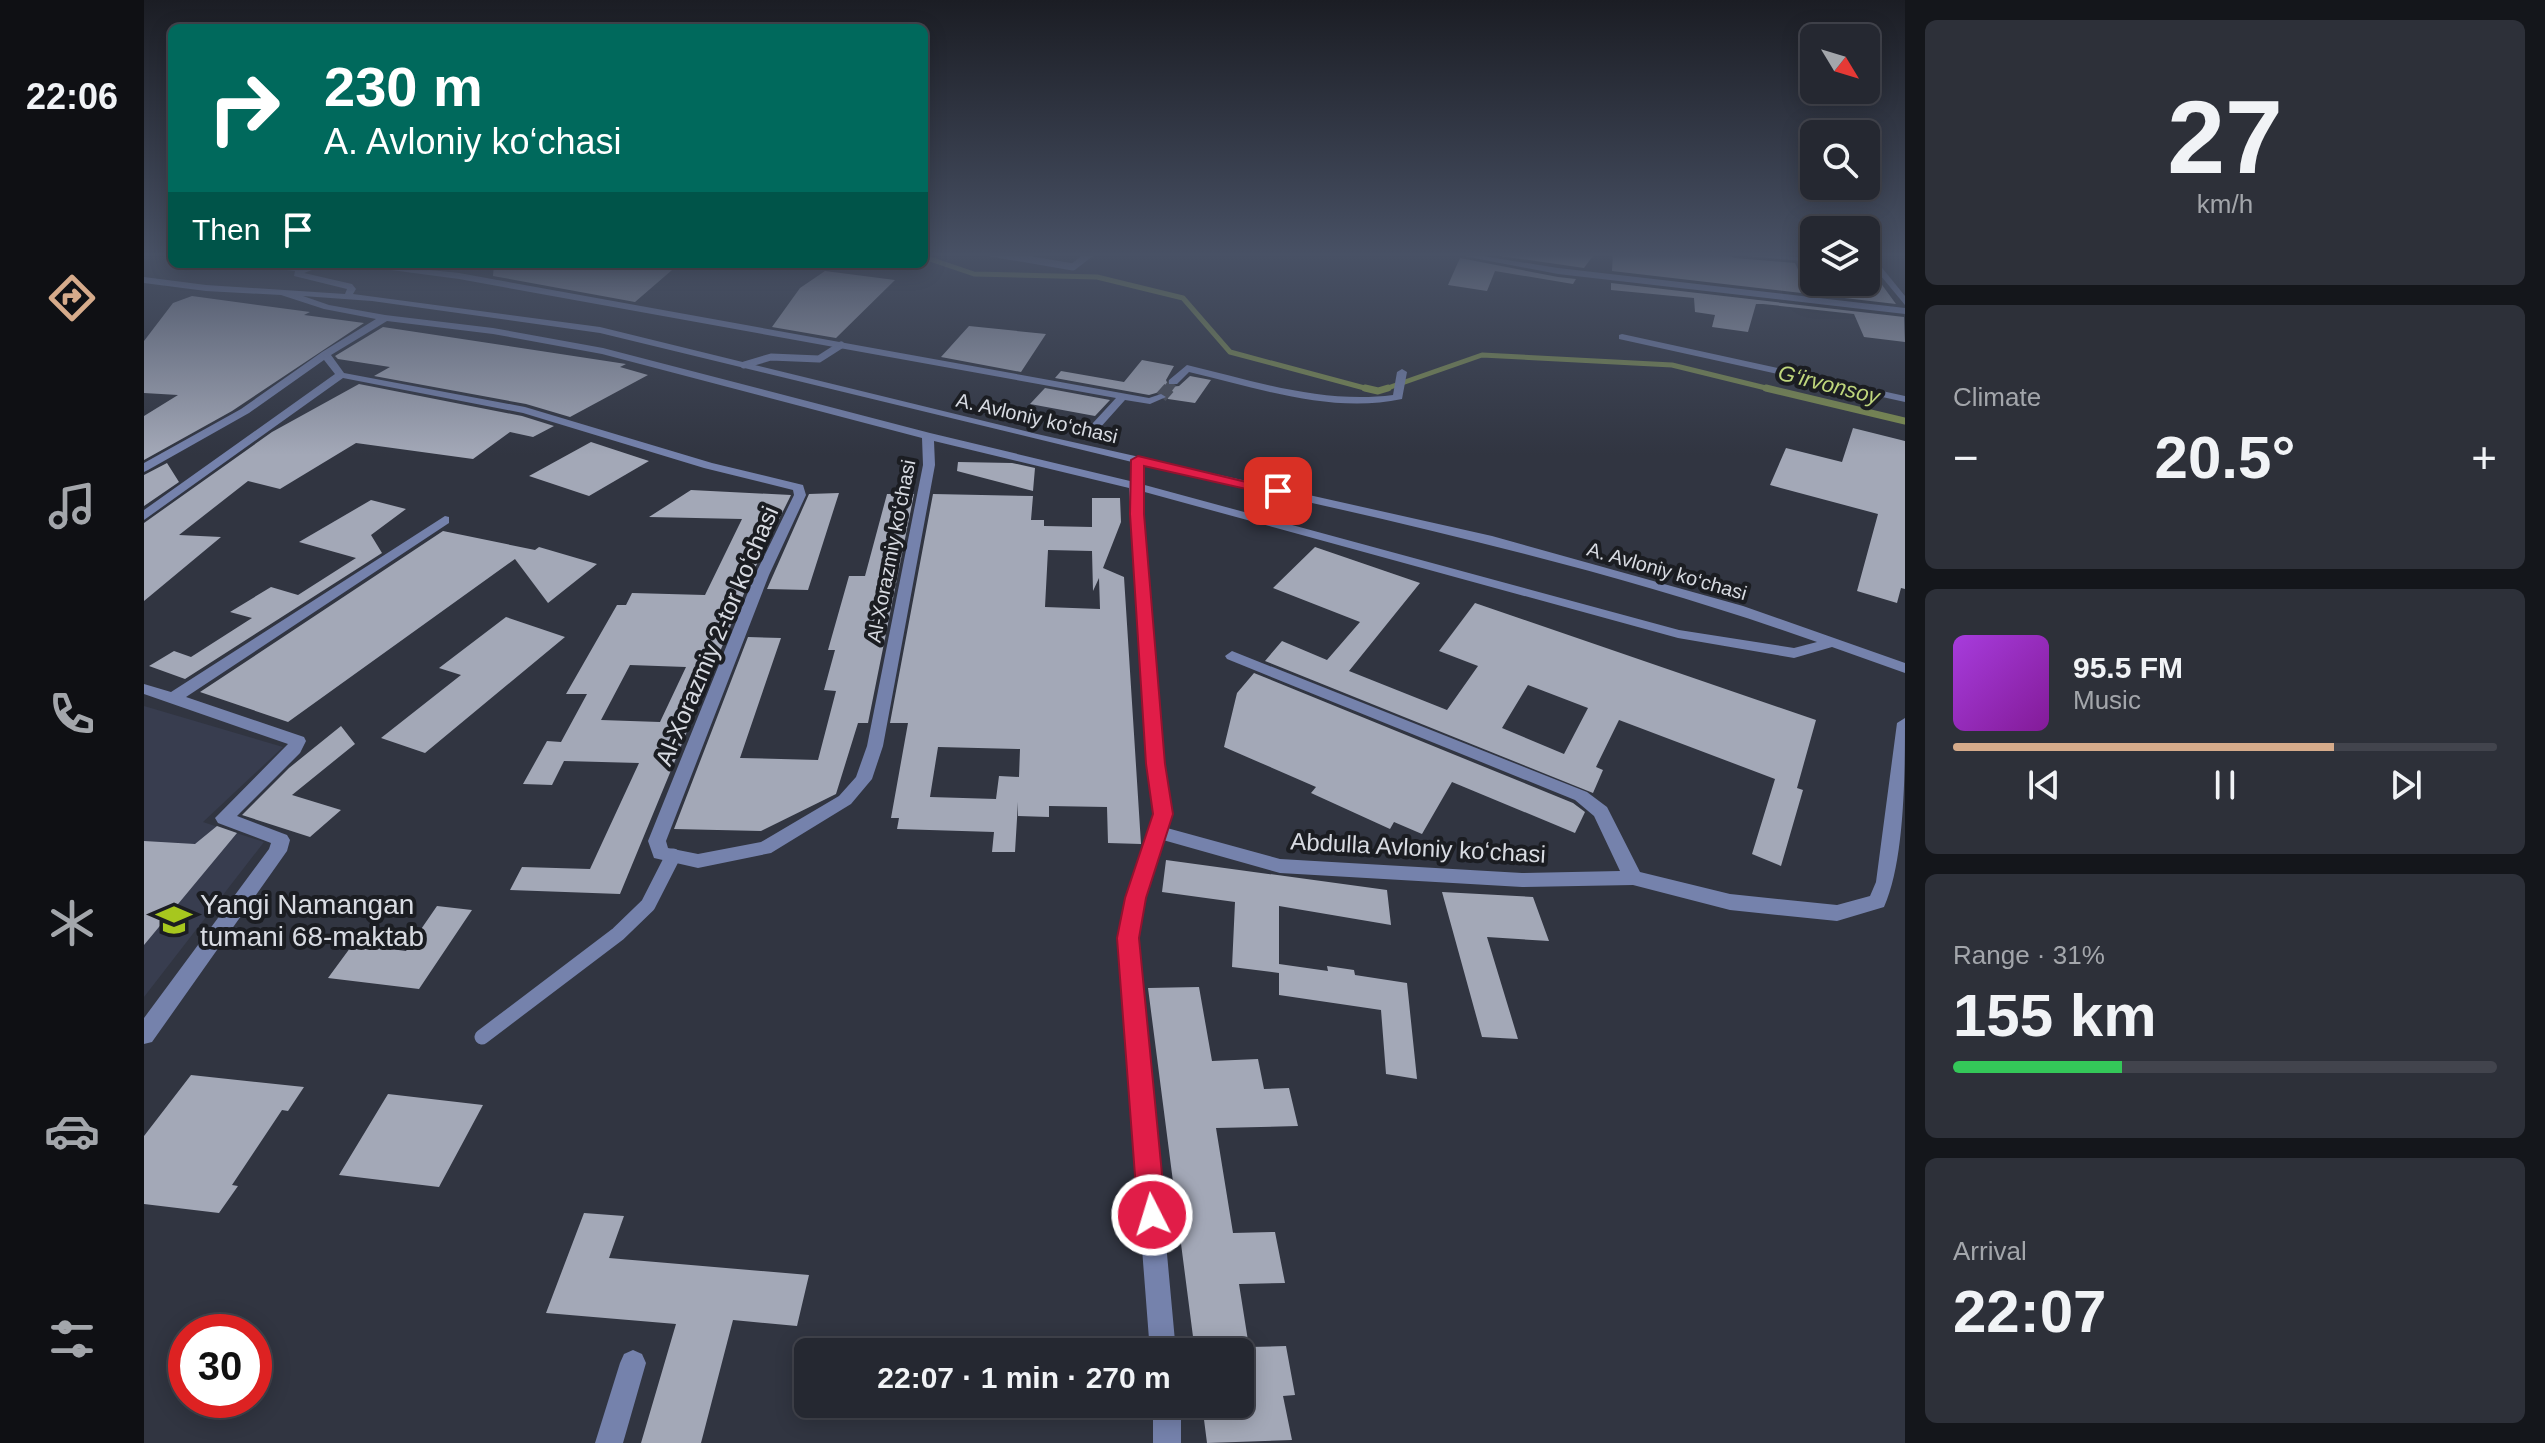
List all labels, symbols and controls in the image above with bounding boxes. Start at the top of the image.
north arrow [1800,24,1880,104]
map controls [1800,24,1880,296]
text: 230 m [324,55,483,118]
icon: right [192,56,296,160]
text: 22:06 [26,76,118,117]
text: 27 [2167,79,2283,195]
button: search [1800,120,1880,200]
text: A. Avloniy ko‘chasi [324,121,622,162]
text: km/h [2197,189,2253,219]
icon: arrive [276,208,320,252]
text: Then [192,213,260,246]
button: layers [1800,216,1880,296]
icon: directions [44,270,100,326]
water label: G‘irvonsoy [1775,360,1884,410]
text: Climate [1953,382,2041,412]
street label: A. Avloniy ko‘chasi [954,389,1120,447]
text: 20.5° [2155,424,2295,491]
text: − [1953,433,1979,482]
text: + [2471,433,2497,482]
pin [1244,457,1312,525]
street label: Al-Xorazmiy koʻchasi [862,458,920,644]
icon: arrive [1256,469,1300,513]
icon: music [44,478,100,534]
street label: Al-Xorazmiy 2-tor koʻchasi [650,502,783,769]
street label: A. Avloniy ko‘chasi [1585,538,1749,604]
text: 95.5 FM [2073,651,2183,684]
text: Music [2073,685,2141,715]
icon: phone [44,686,100,742]
icon: previous [2022,763,2066,807]
icon: pause [2203,763,2247,807]
icon: next [2384,763,2428,807]
street label: Abdulla Avloniy koʻchasi [1290,827,1546,868]
place label: Yangi Namangan tumani 68-maktab [200,889,424,952]
icon: climate [44,895,100,951]
school or university icon: Yangi Namangan tumani 68-maktab [155,901,193,939]
text: Range · 31% [1953,940,2105,970]
text: 155 km [1953,982,2157,1049]
icon: car [44,1103,100,1159]
position arrow [1110,1173,1194,1257]
text: Arrival [1953,1236,2027,1266]
text: 22:07 [1953,1278,2106,1345]
icon: filters [44,1311,100,1367]
speed limit sign: 30 [168,1314,272,1418]
text: 22:07 · 1 min · 270 m [877,1361,1171,1394]

